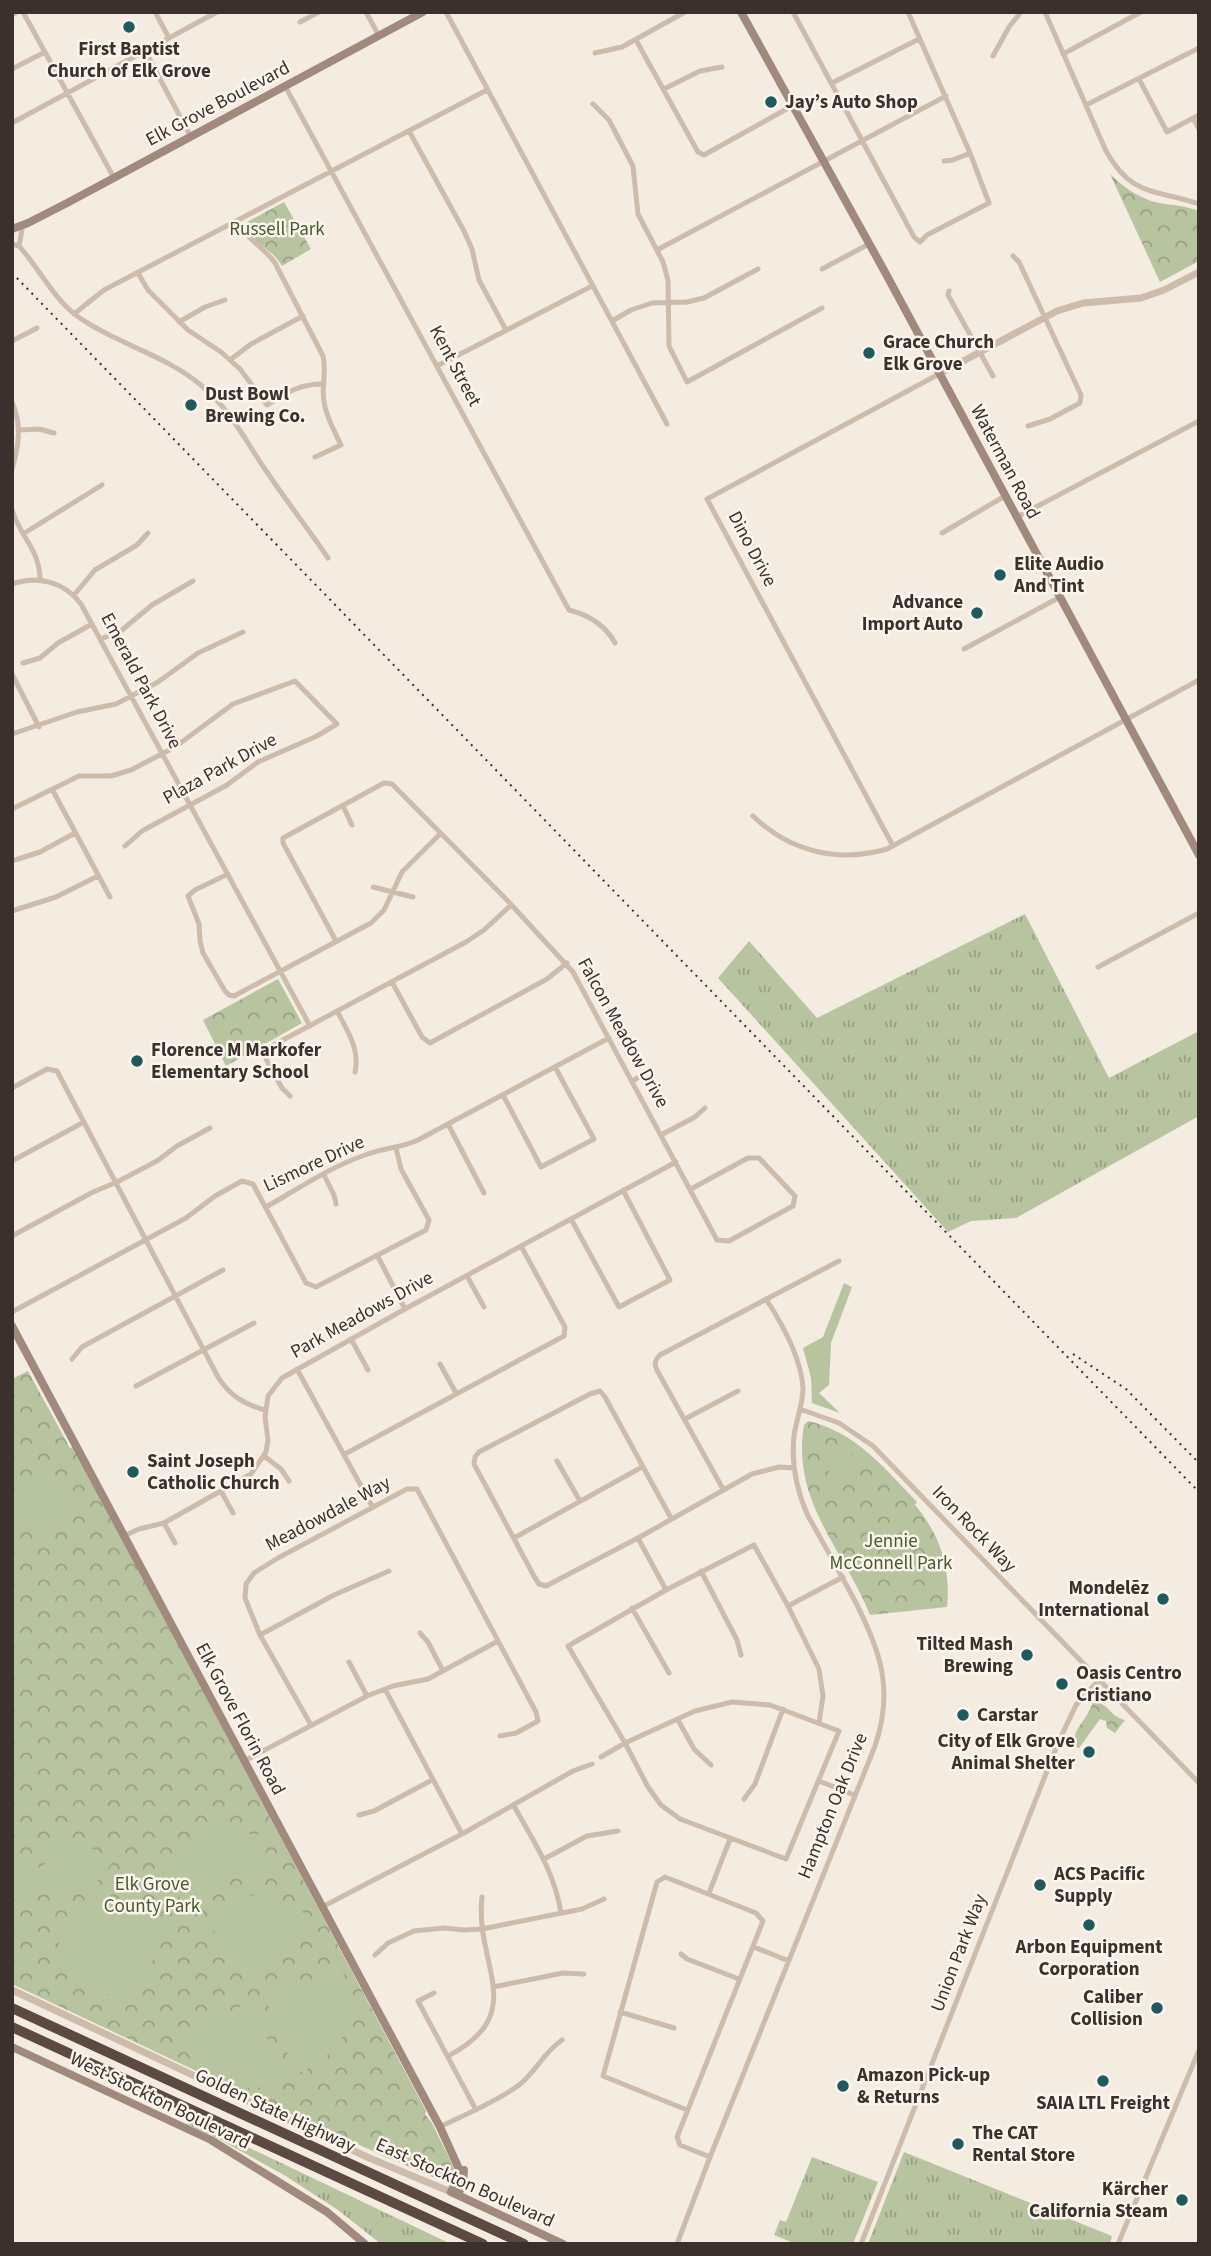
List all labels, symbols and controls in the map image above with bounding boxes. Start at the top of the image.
marker: First Baptist Church of Elk Grove [121,19,137,35]
place label: First Baptist Church of Elk Grove [47,36,211,85]
street label: Elk Grove Boulevard [141,55,295,153]
place label: Jay’s Auto Shop [785,89,918,116]
marker: Jay’s Auto Shop [763,94,779,110]
park label: Russell Park [229,216,325,243]
street label: Kent Street [422,321,488,412]
place label: Grace Church Elk Grove [883,329,994,378]
marker: Grace Church Elk Grove [861,345,877,361]
place label: Dust Bowl Brewing Co. [205,381,306,430]
marker: Dust Bowl Brewing Co. [183,397,199,413]
street label: Waterman Road [963,400,1047,524]
street label: Dino Drive [721,506,783,592]
place label: Elite Audio And Tint [1013,551,1104,600]
marker: Elite Audio And Tint [992,567,1008,583]
place label: Advance Import Auto [862,589,963,638]
marker: Advance Import Auto [969,605,985,621]
street label: Emerald Park Drive [94,608,188,754]
street label: Plaza Park Drive [158,726,282,812]
street label: Falcon Meadow Drive [570,953,676,1113]
place label: Florence M Markofer Elementary School [151,1037,322,1086]
marker: Florence M Markofer Elementary School [129,1053,145,1069]
street label: Lismore Drive [259,1129,369,1199]
street label: Park Meadows Drive [286,1265,438,1365]
place label: Saint Joseph Catholic Church [147,1448,280,1497]
marker: Saint Joseph Catholic Church [125,1464,141,1480]
street label: Meadowdale Way [261,1470,395,1558]
street label: Iron Rock Way [925,1479,1023,1579]
park label: Jennie McConnell Park [830,1528,953,1577]
place label: Mondelēz International [1038,1575,1150,1624]
marker: Mondelēz International [1155,1591,1171,1607]
place label: Tilted Mash Brewing [917,1631,1013,1680]
street label: Elk Grove Florin Road [188,1638,292,1800]
marker: Tilted Mash Brewing [1019,1647,1035,1663]
place label: Oasis Centro Cristiano [1076,1660,1182,1709]
marker: Oasis Centro Cristiano [1054,1676,1070,1692]
place label: Carstar [977,1702,1038,1729]
marker: Carstar [955,1707,971,1723]
place label: City of Elk Grove Animal Shelter [937,1728,1075,1777]
street label: Hampton Oak Drive [791,1729,875,1883]
marker: City of Elk Grove Animal Shelter [1081,1744,1097,1760]
place label: ACS Pacific Supply [1053,1861,1145,1910]
park label: Elk Grove County Park [104,1871,201,1920]
marker: ACS Pacific Supply [1032,1877,1048,1893]
street label: Union Park Way [924,1890,994,2016]
marker: Arbon Equipment Corporation [1081,1917,1097,1933]
place label: Arbon Equipment Corporation [1015,1934,1162,1983]
place label: Caliber Collision [1070,1984,1143,2033]
marker: Caliber Collision [1149,2000,1165,2016]
street label: West Stockton Boulevard [65,2046,255,2156]
street label: Golden State Highway [190,2062,360,2160]
place label: Amazon Pick-up & Returns [856,2062,990,2111]
marker: SAIA LTL Freight [1095,2073,1111,2089]
marker: Amazon Pick-up & Returns [835,2078,851,2094]
place label: SAIA LTL Freight [1036,2090,1170,2117]
place label: The CAT Rental Store [972,2120,1075,2169]
street label: East Stockton Boulevard [371,2131,559,2235]
marker: The CAT Rental Store [950,2136,966,2152]
place label: Kärcher California Steam [1029,2176,1168,2225]
marker: Kärcher California Steam [1174,2192,1190,2208]

